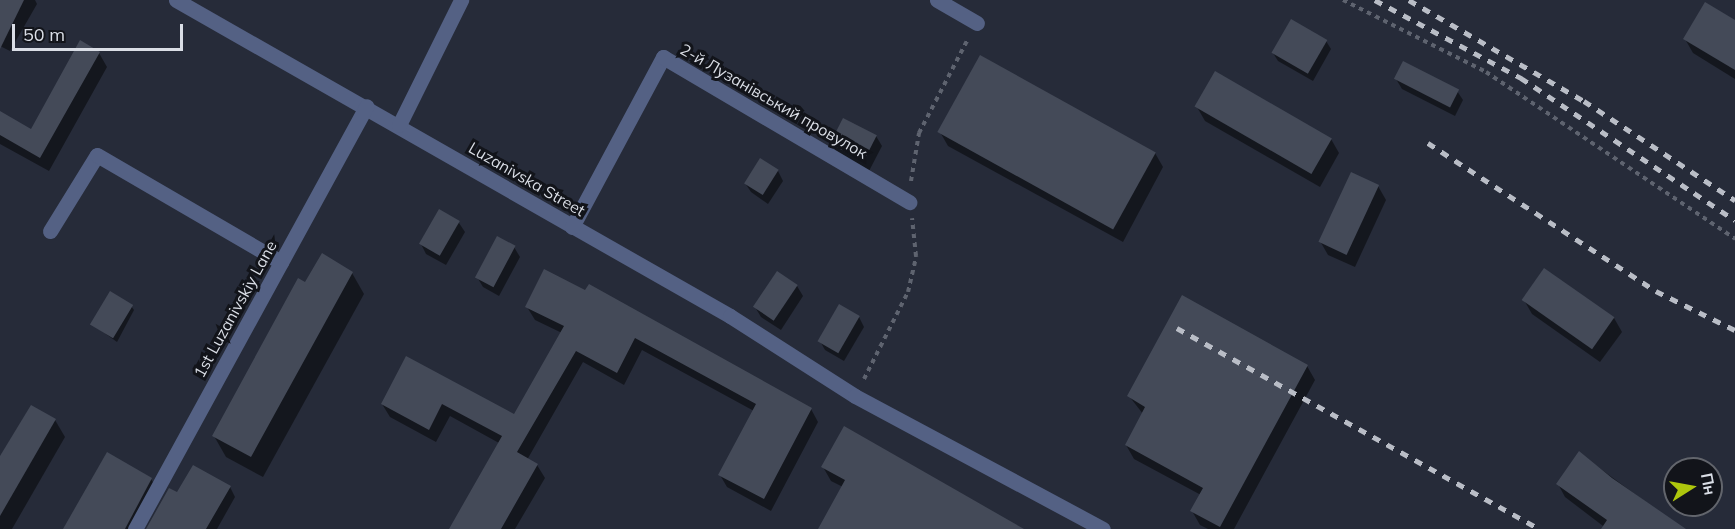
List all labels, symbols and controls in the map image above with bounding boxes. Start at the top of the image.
scale bar [15,12,186,50]
text: 50 m [23,23,65,46]
street label: 2-й Лузанівський провулок [677,39,871,163]
street label: Luzanivska Street [465,138,589,220]
street label: 1st Luzanivskiy Lane [189,237,281,381]
north arrow [1663,457,1723,517]
text: Пн [1697,471,1721,497]

